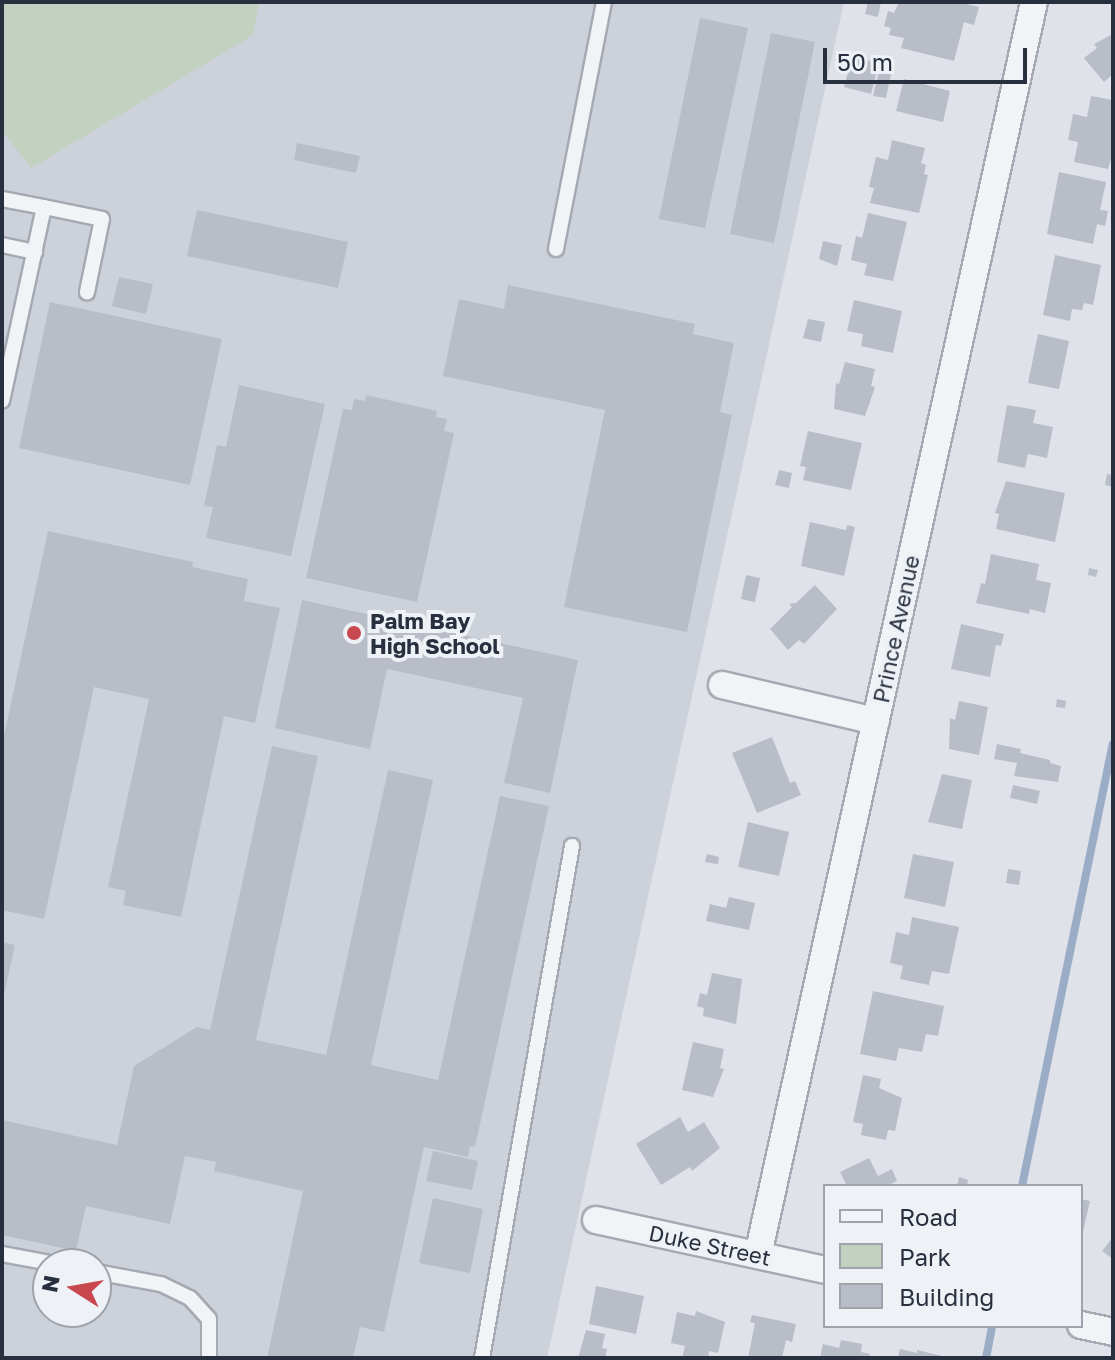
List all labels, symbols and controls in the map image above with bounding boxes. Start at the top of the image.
scale bar [827,32,1031,82]
text: 50 m [837,47,893,76]
street label: Prince Avenue [867,553,925,705]
place label: Palm Bay High School [370,607,500,658]
marker: Palm Bay High School [345,624,363,642]
legend [823,1184,1083,1328]
text: Road [899,1202,958,1231]
street label: Duke Street [647,1219,773,1271]
text: Park [899,1242,951,1271]
north arrow [32,1248,112,1328]
text: N [35,1273,65,1295]
text: Building [899,1282,994,1311]

